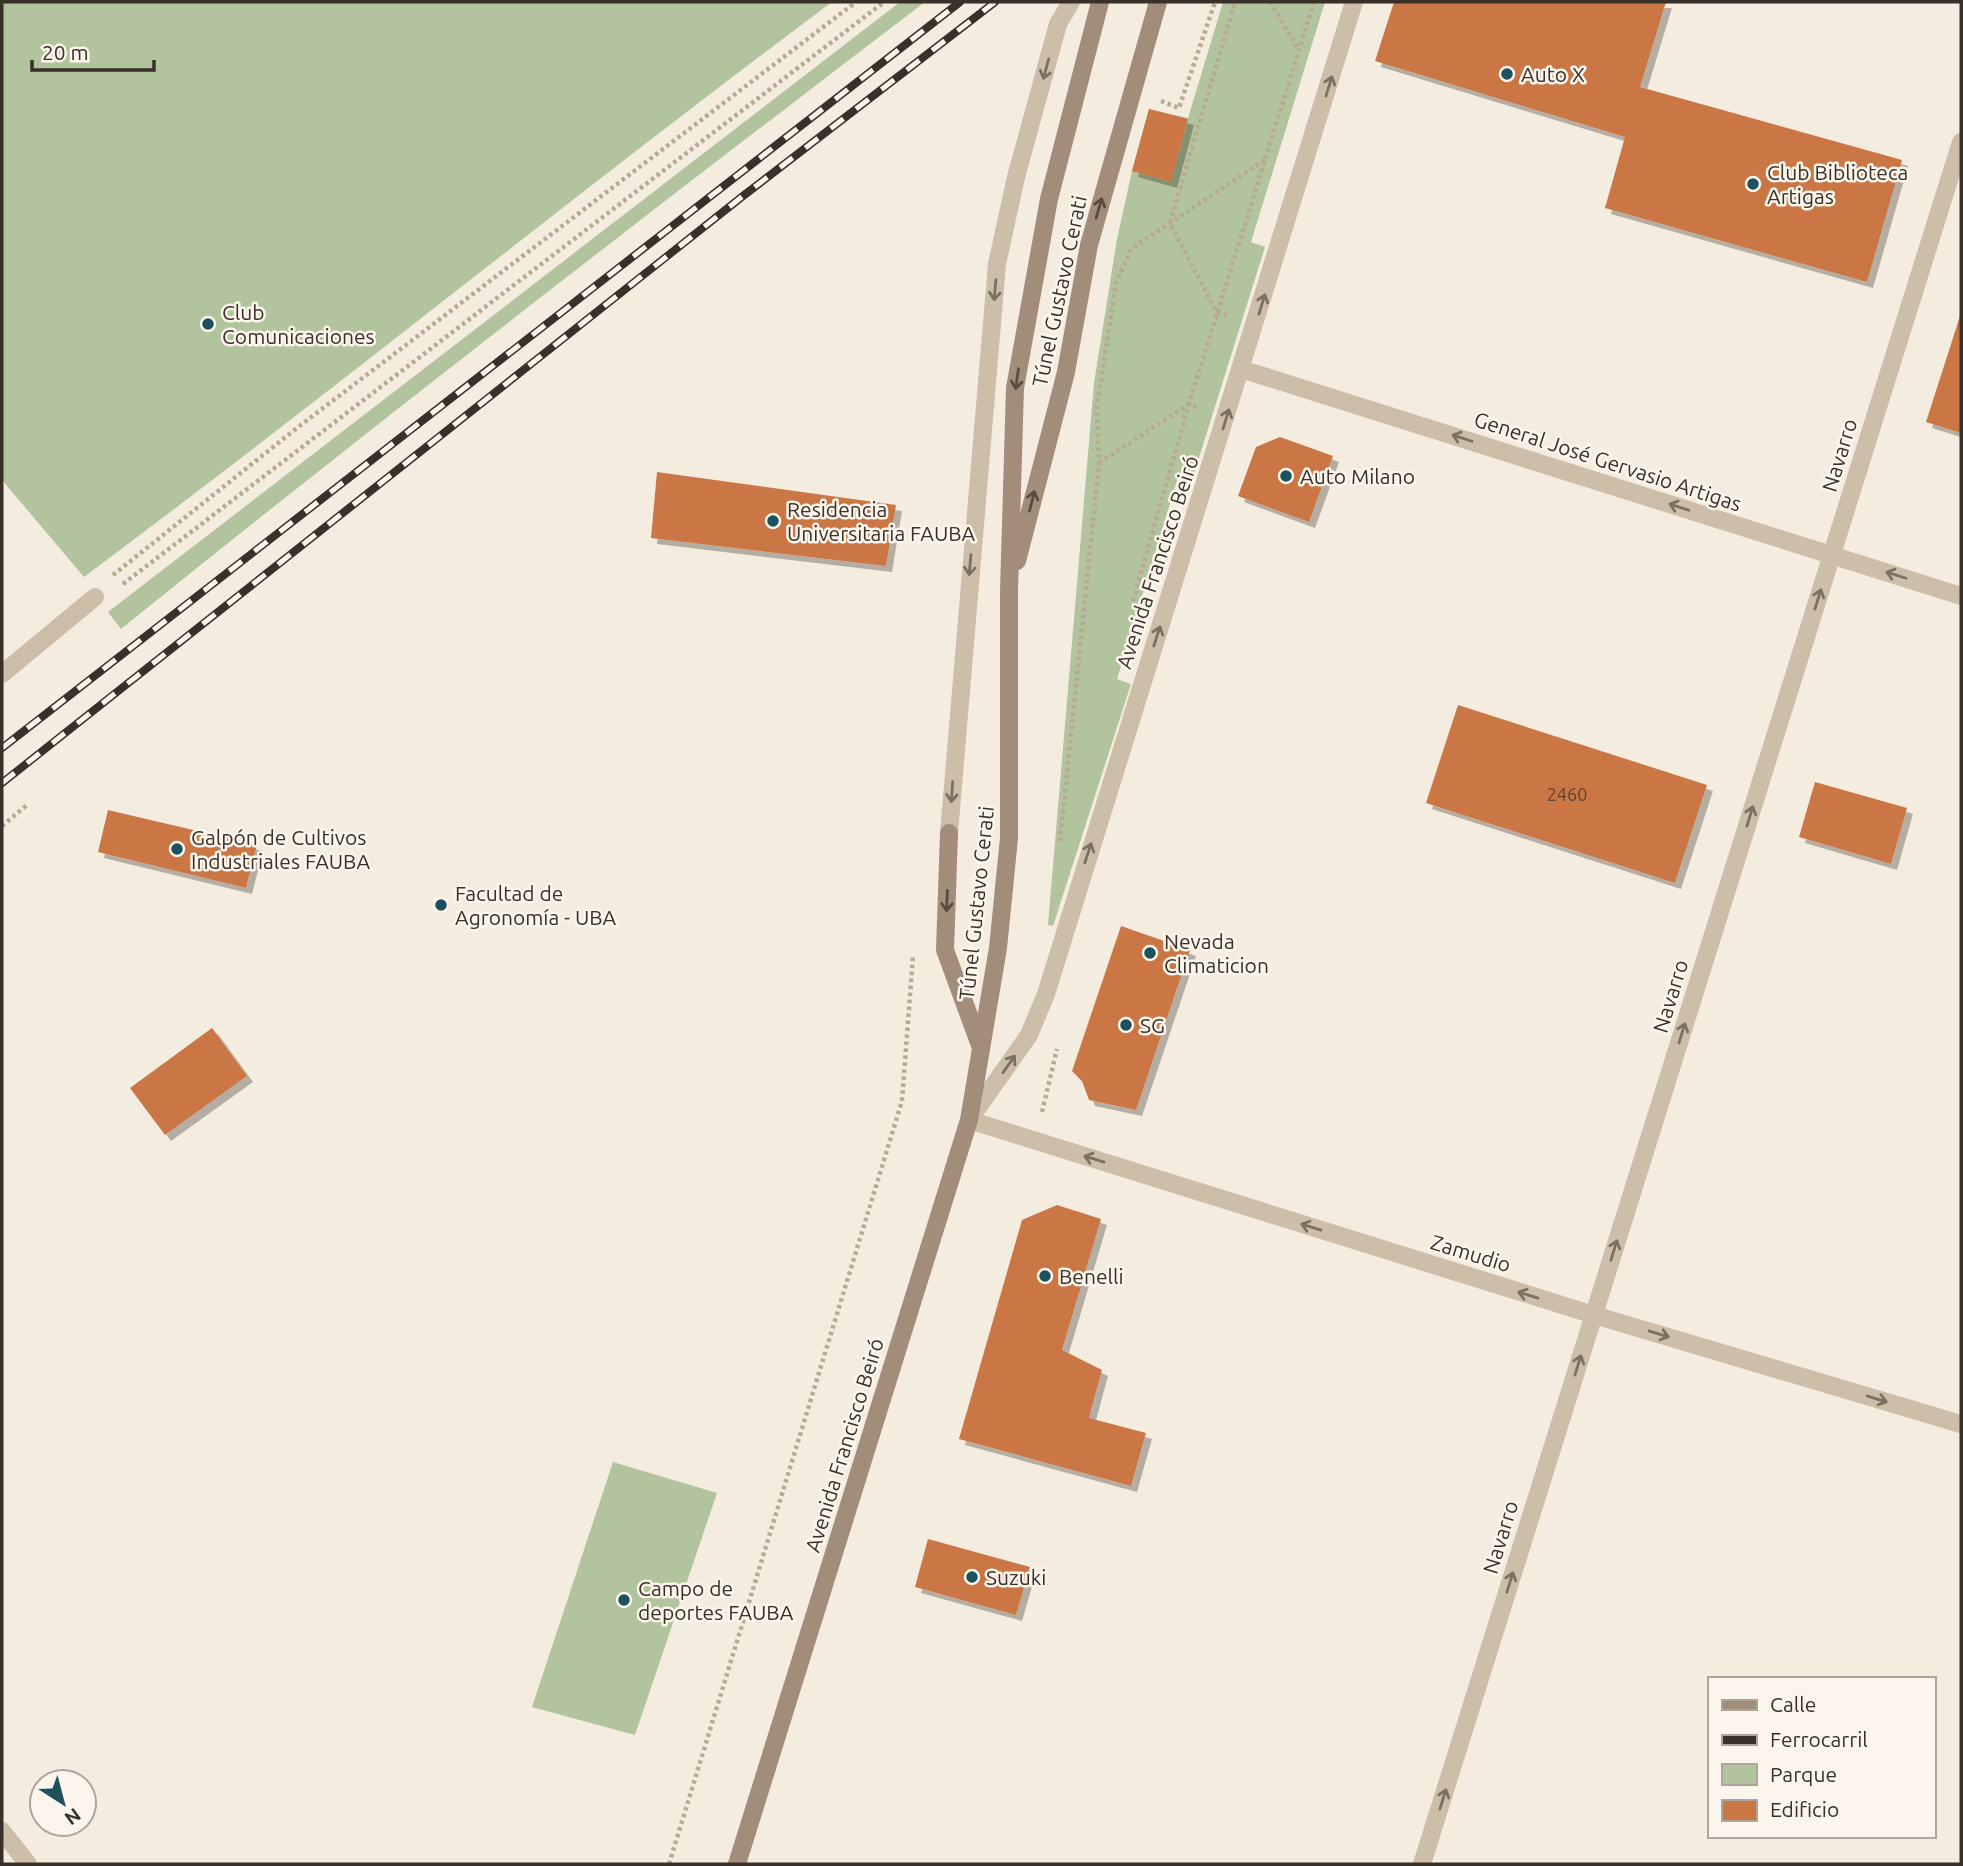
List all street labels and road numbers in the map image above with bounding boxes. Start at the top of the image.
street label: Túnel Gustavo Cerati [1027,193,1091,389]
street label: General José Gervasio Artigas [1471,406,1745,516]
street label: Navarro [1817,416,1861,494]
street label: Avenida Francisco Beiró [1111,452,1203,672]
street label: Túnel Gustavo Cerati [954,805,998,1001]
street label: Navarro [1648,957,1692,1035]
street label: Zamudio [1428,1229,1514,1277]
street label: Avenida Francisco Beiró [800,1335,888,1555]
street label: Navarro [1478,1498,1522,1576]

